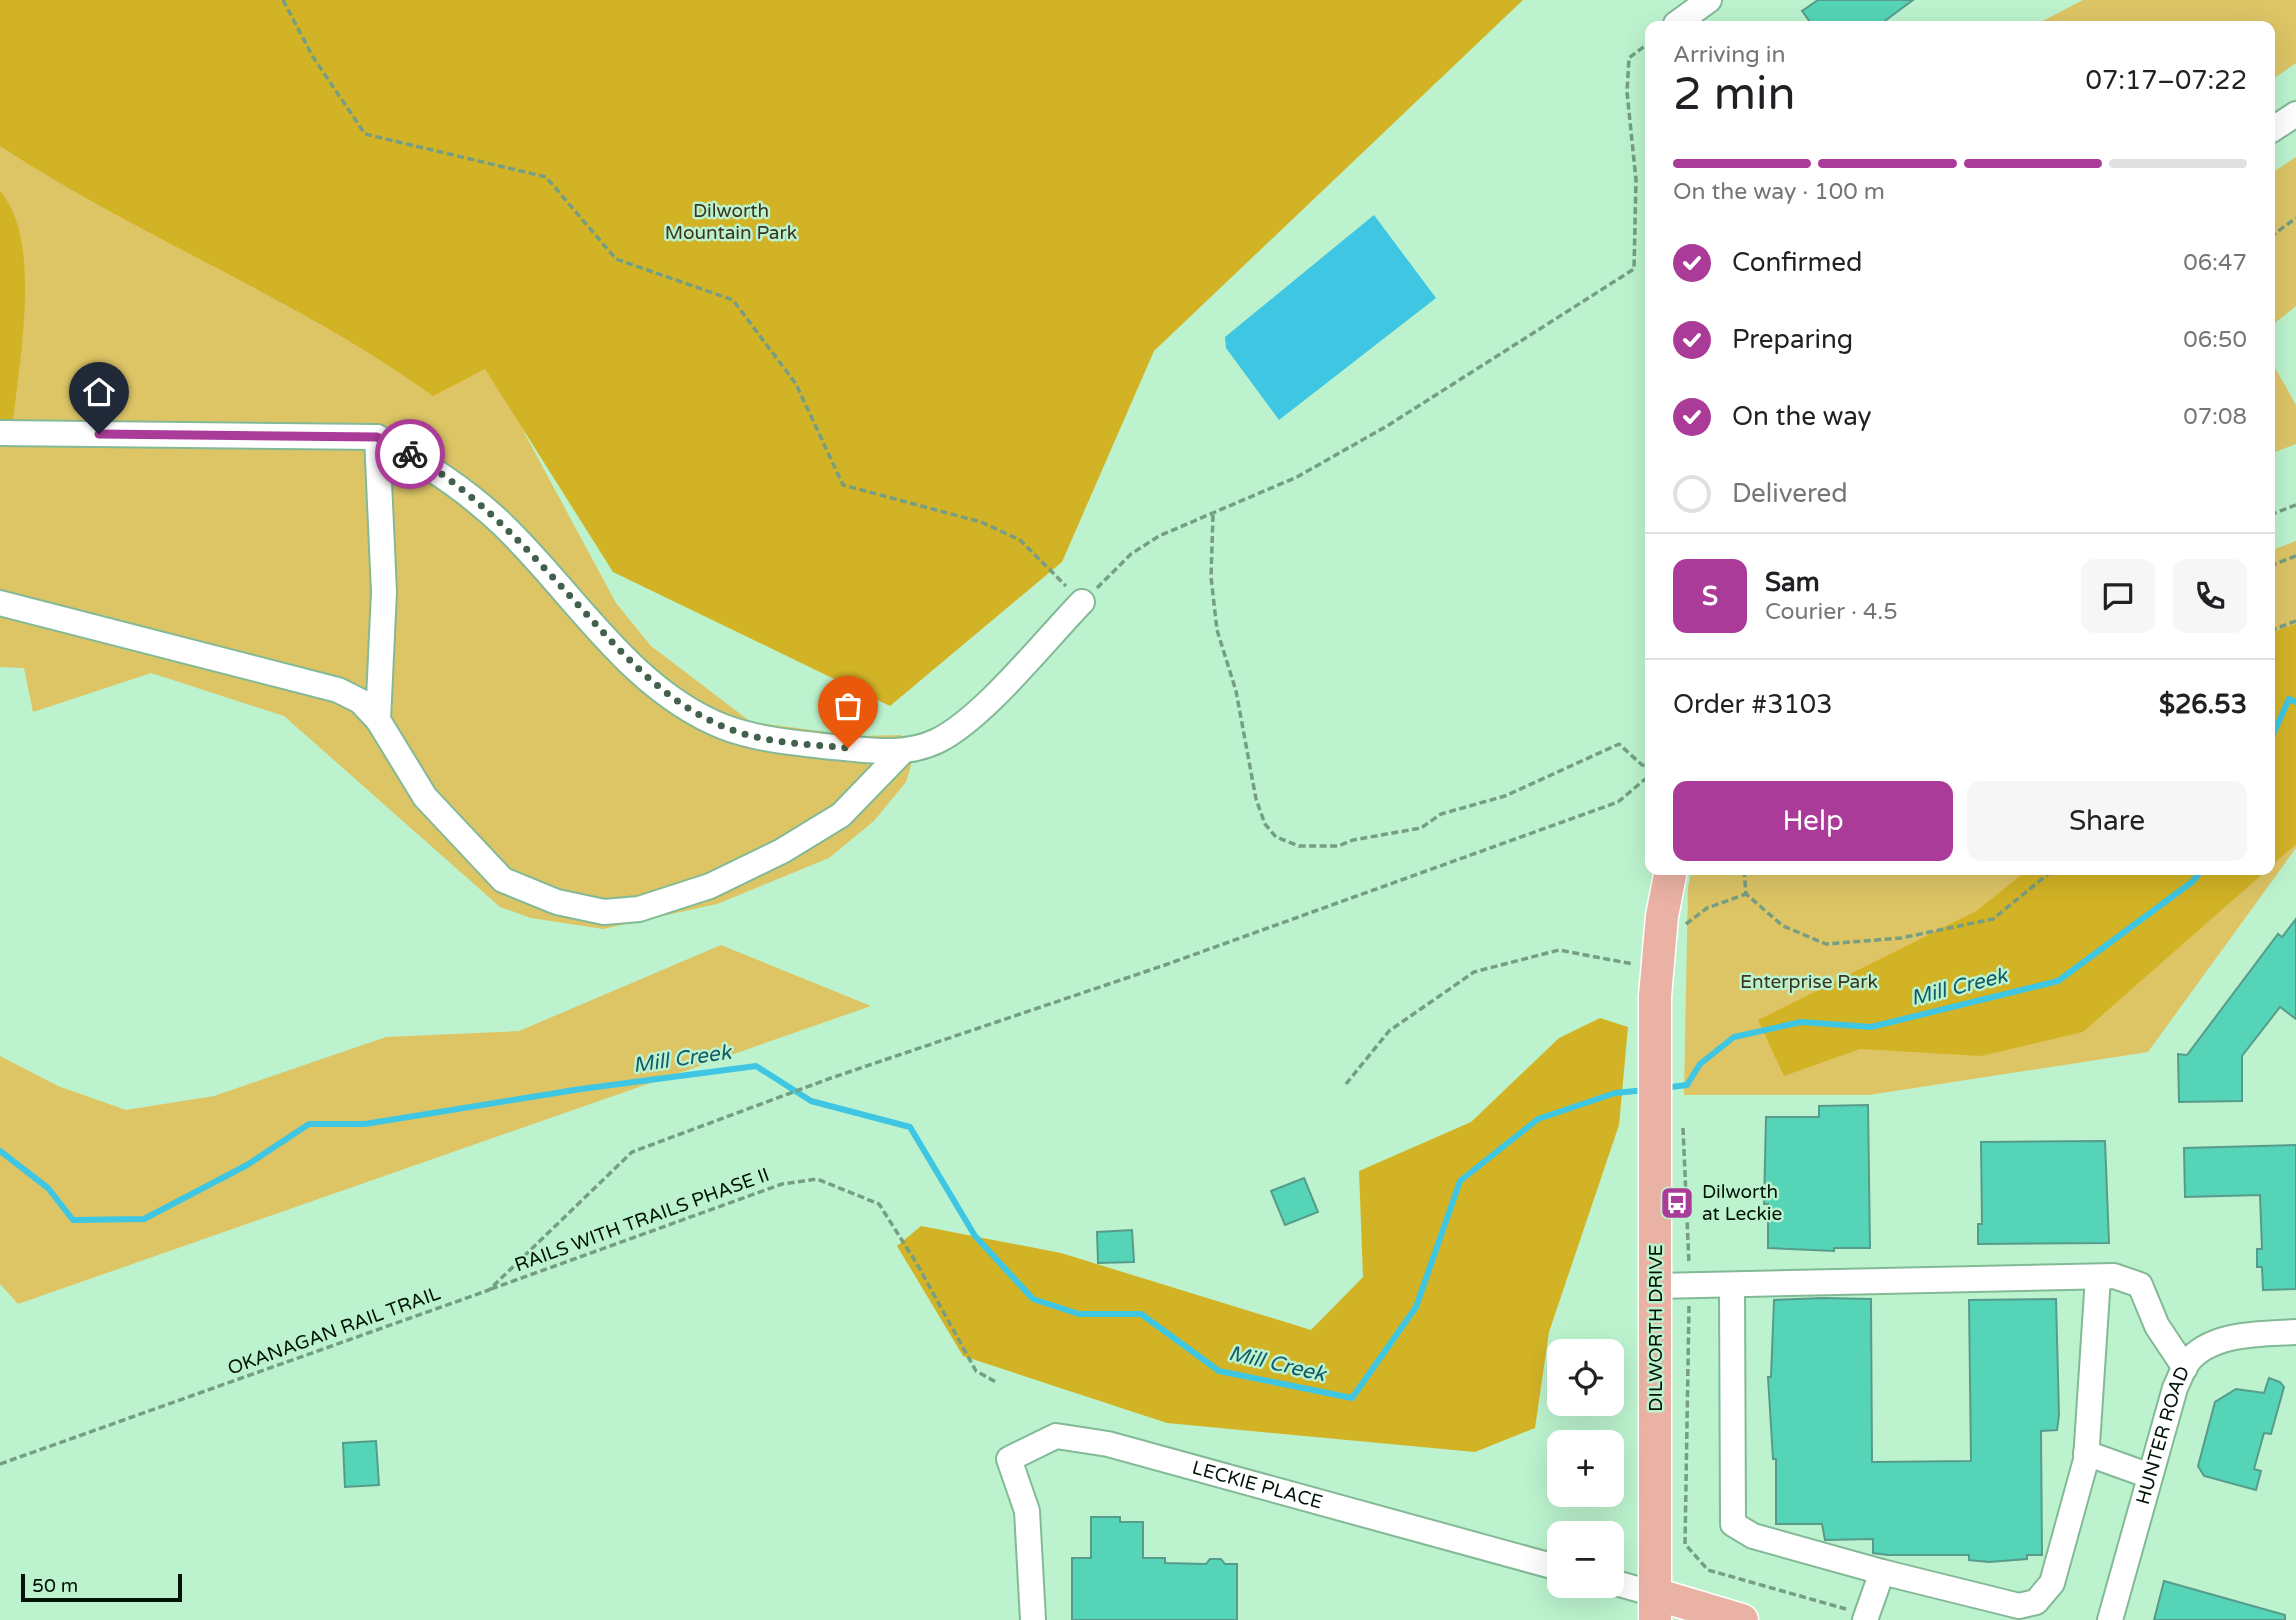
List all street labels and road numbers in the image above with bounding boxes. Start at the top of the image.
street label: RAILS WITH TRAILS PHASE II [512,1164,772,1276]
street label: DILWORTH DRIVE [1645,1244,1667,1412]
street label: OKANAGAN RAIL TRAIL [225,1282,443,1380]
street label: HUNTER ROAD [2132,1363,2194,1507]
street label: LECKIE PLACE [1190,1457,1325,1513]

